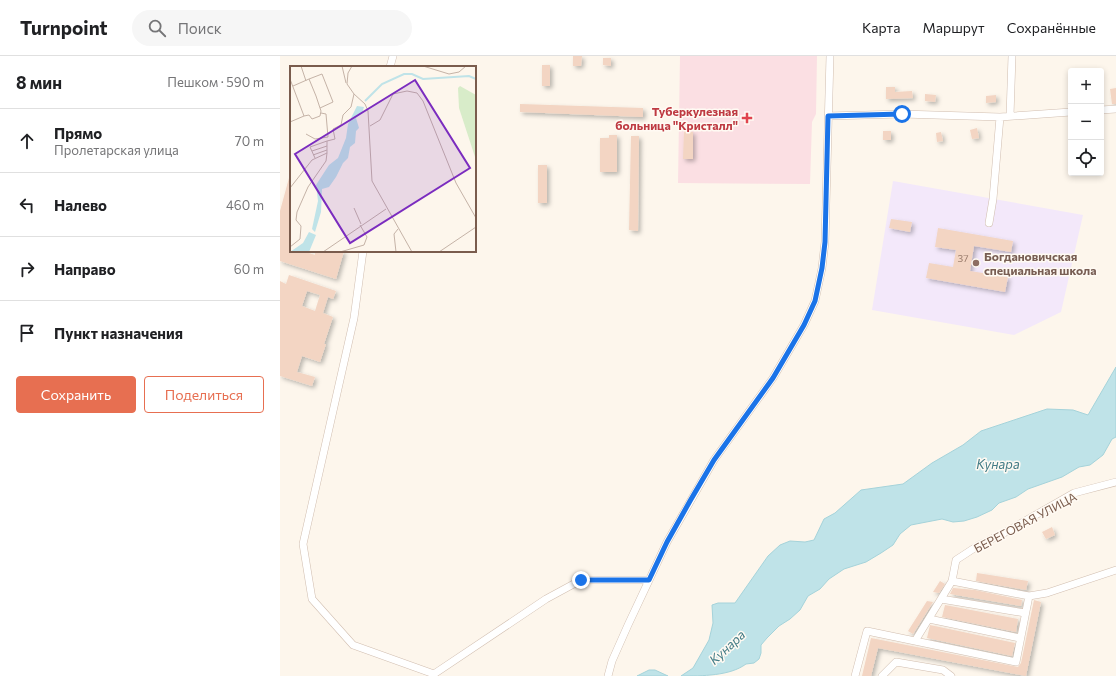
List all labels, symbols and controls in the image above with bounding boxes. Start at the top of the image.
search box [132,10,412,46]
text: Turnpoint [20,16,108,39]
icon: search [146,17,168,39]
text: Поиск [178,19,222,37]
text: Карта [862,19,900,36]
text: Маршрут [922,19,985,36]
text: Сохранённые [1007,19,1096,36]
inset map [290,66,476,252]
map controls [1068,68,1104,176]
button: + [1068,68,1104,104]
text: 8 мин [16,72,62,93]
text: Пешком · 590 m [167,74,264,90]
place label: Туберкулезная больница "Кристалл" [615,104,738,132]
button: − [1068,104,1104,140]
route start [893,105,911,123]
marker: Туберкулезная больница "Кристалл" [741,112,753,124]
text: Прямо [54,124,102,142]
icon: ahead [16,130,38,152]
text: 70 m [235,133,264,149]
button: locate [1068,140,1104,176]
text: Пролетарская улица [54,142,179,158]
icon: left [16,194,38,216]
text: Налево [54,196,107,214]
text: 460 m [226,197,264,213]
place label: Богдановичская специальная школа [984,249,1097,277]
house number: 37 [958,252,968,264]
icon: right [16,258,38,280]
marker: Богдановичская специальная школа [971,258,981,268]
text: Направо [54,260,116,278]
text: 60 m [234,261,264,277]
icon: arrive [16,322,38,344]
text: Пункт назначения [54,324,183,342]
button: Сохранить [16,376,136,413]
button: Поделиться [144,376,264,413]
water label: Кунара [976,456,1020,472]
street label: БЕРЕГОВАЯ УЛИЦА [971,489,1079,555]
route end [572,571,590,589]
water label: Кунара [706,626,749,668]

